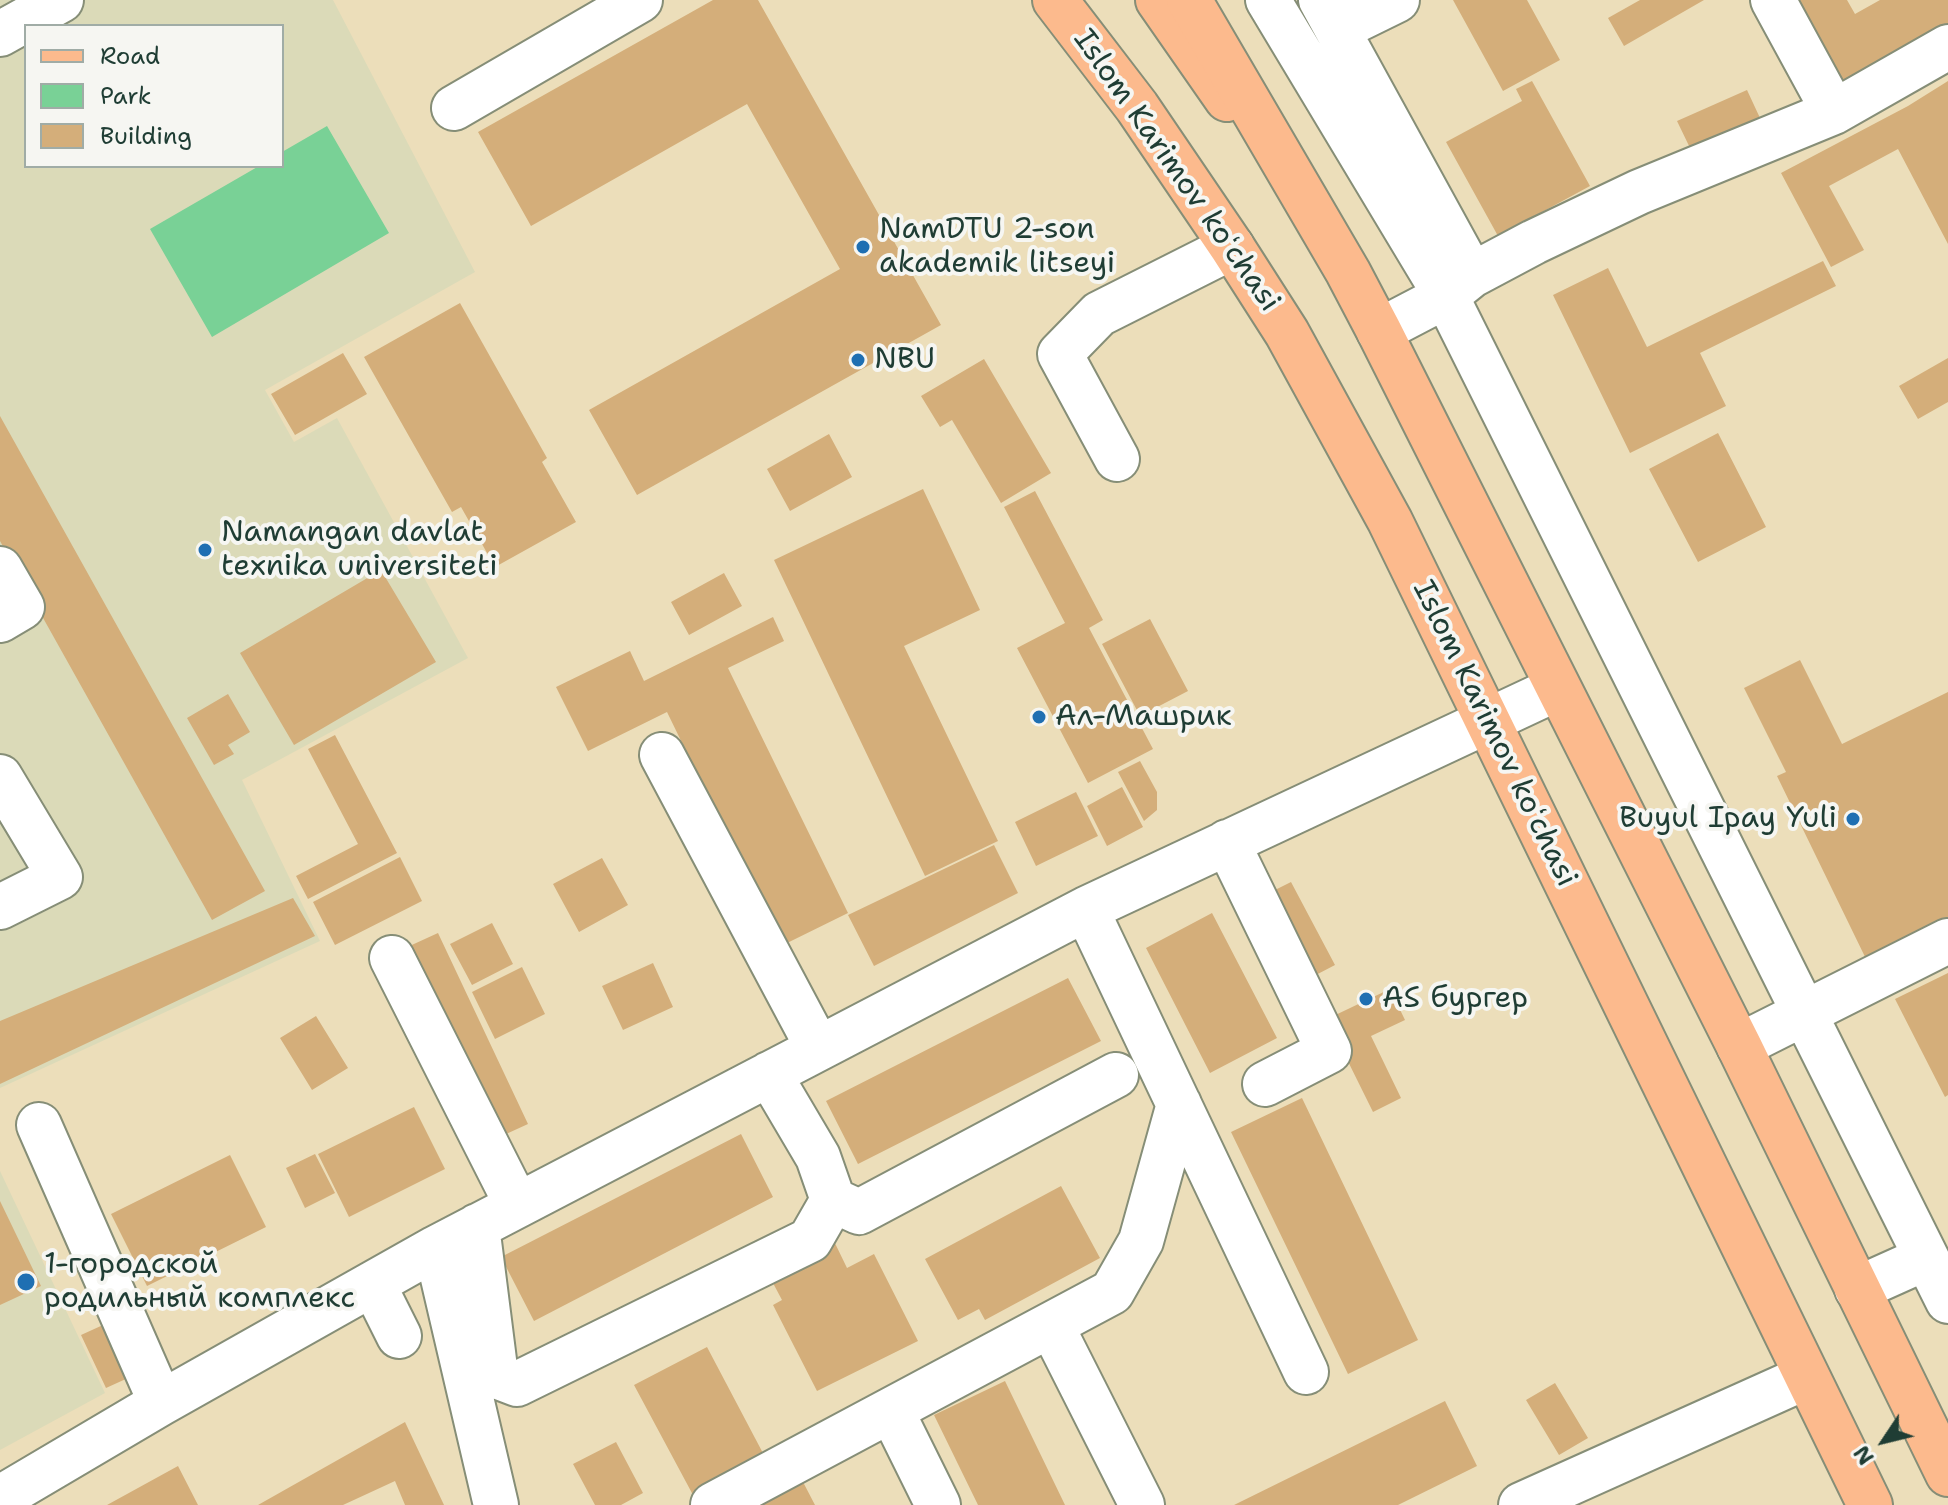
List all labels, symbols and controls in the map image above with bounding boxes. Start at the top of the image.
street label: Islom Karimov koʻchasi [1065,23,1287,319]
legend [24,24,284,168]
text: Road [100,40,160,72]
text: Park [100,80,152,112]
text: Building [100,120,192,152]
place label: NamDTU 2-son akademik litseyi [879,212,1115,282]
marker: NamDTU 2-son akademik litseyi [854,238,872,256]
place label: NBU [874,342,935,378]
marker: NBU [849,351,867,369]
place label: Namangan davlat texnika universiteti [221,515,498,586]
marker: Namangan davlat texnika universiteti [196,541,214,559]
street label: Islom Karimov koʻchasi [1404,575,1584,893]
place label: Ал-Машрик [1055,699,1232,735]
marker: Ал-Машрик [1030,708,1048,726]
place label: Buyul Ipay Yuli [1619,801,1837,837]
marker: Buyul Ipay Yuli [1844,810,1862,828]
place label: AS бургер [1382,981,1528,1017]
marker: AS бургер [1357,990,1375,1008]
place label: 1-городской родильный комплекс [44,1247,355,1318]
marker: 1-городской родильный комплекс [15,1271,37,1293]
north arrow [1844,1401,1924,1481]
text: N [1847,1440,1881,1471]

